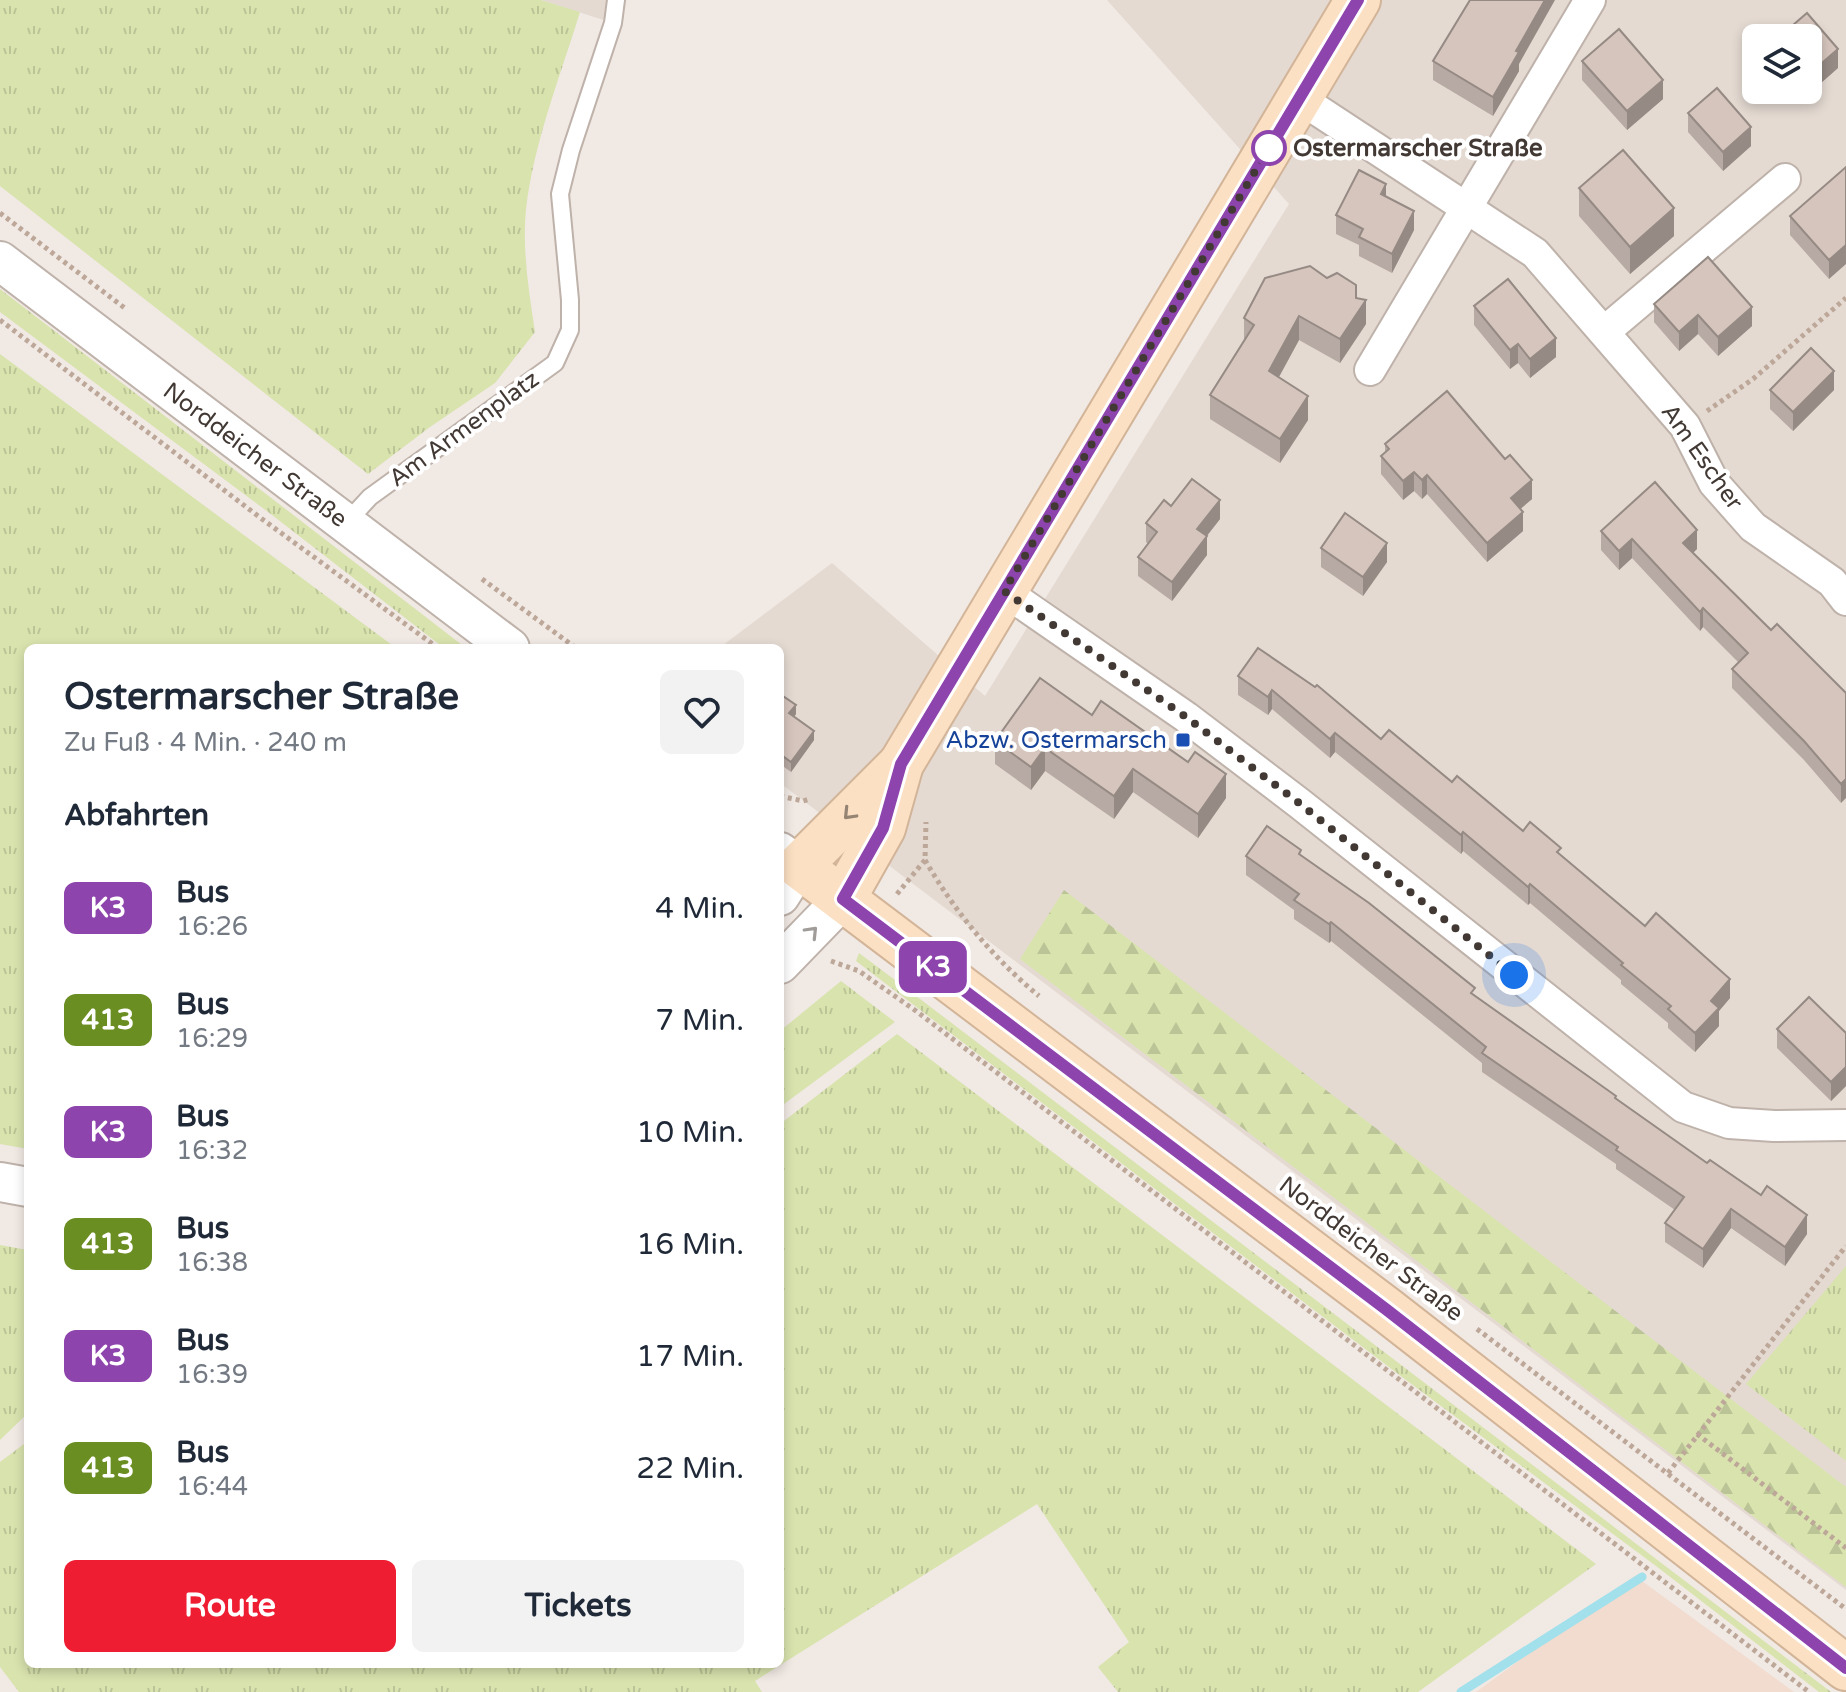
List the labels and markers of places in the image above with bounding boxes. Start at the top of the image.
marker: Ostermarscher Straße [1252,131,1286,165]
place label: Ostermarscher Straße [1293,134,1543,163]
place label: Abzw. Ostermarsch [945,726,1167,755]
marker: Abzw. Ostermarsch [1174,731,1192,749]

